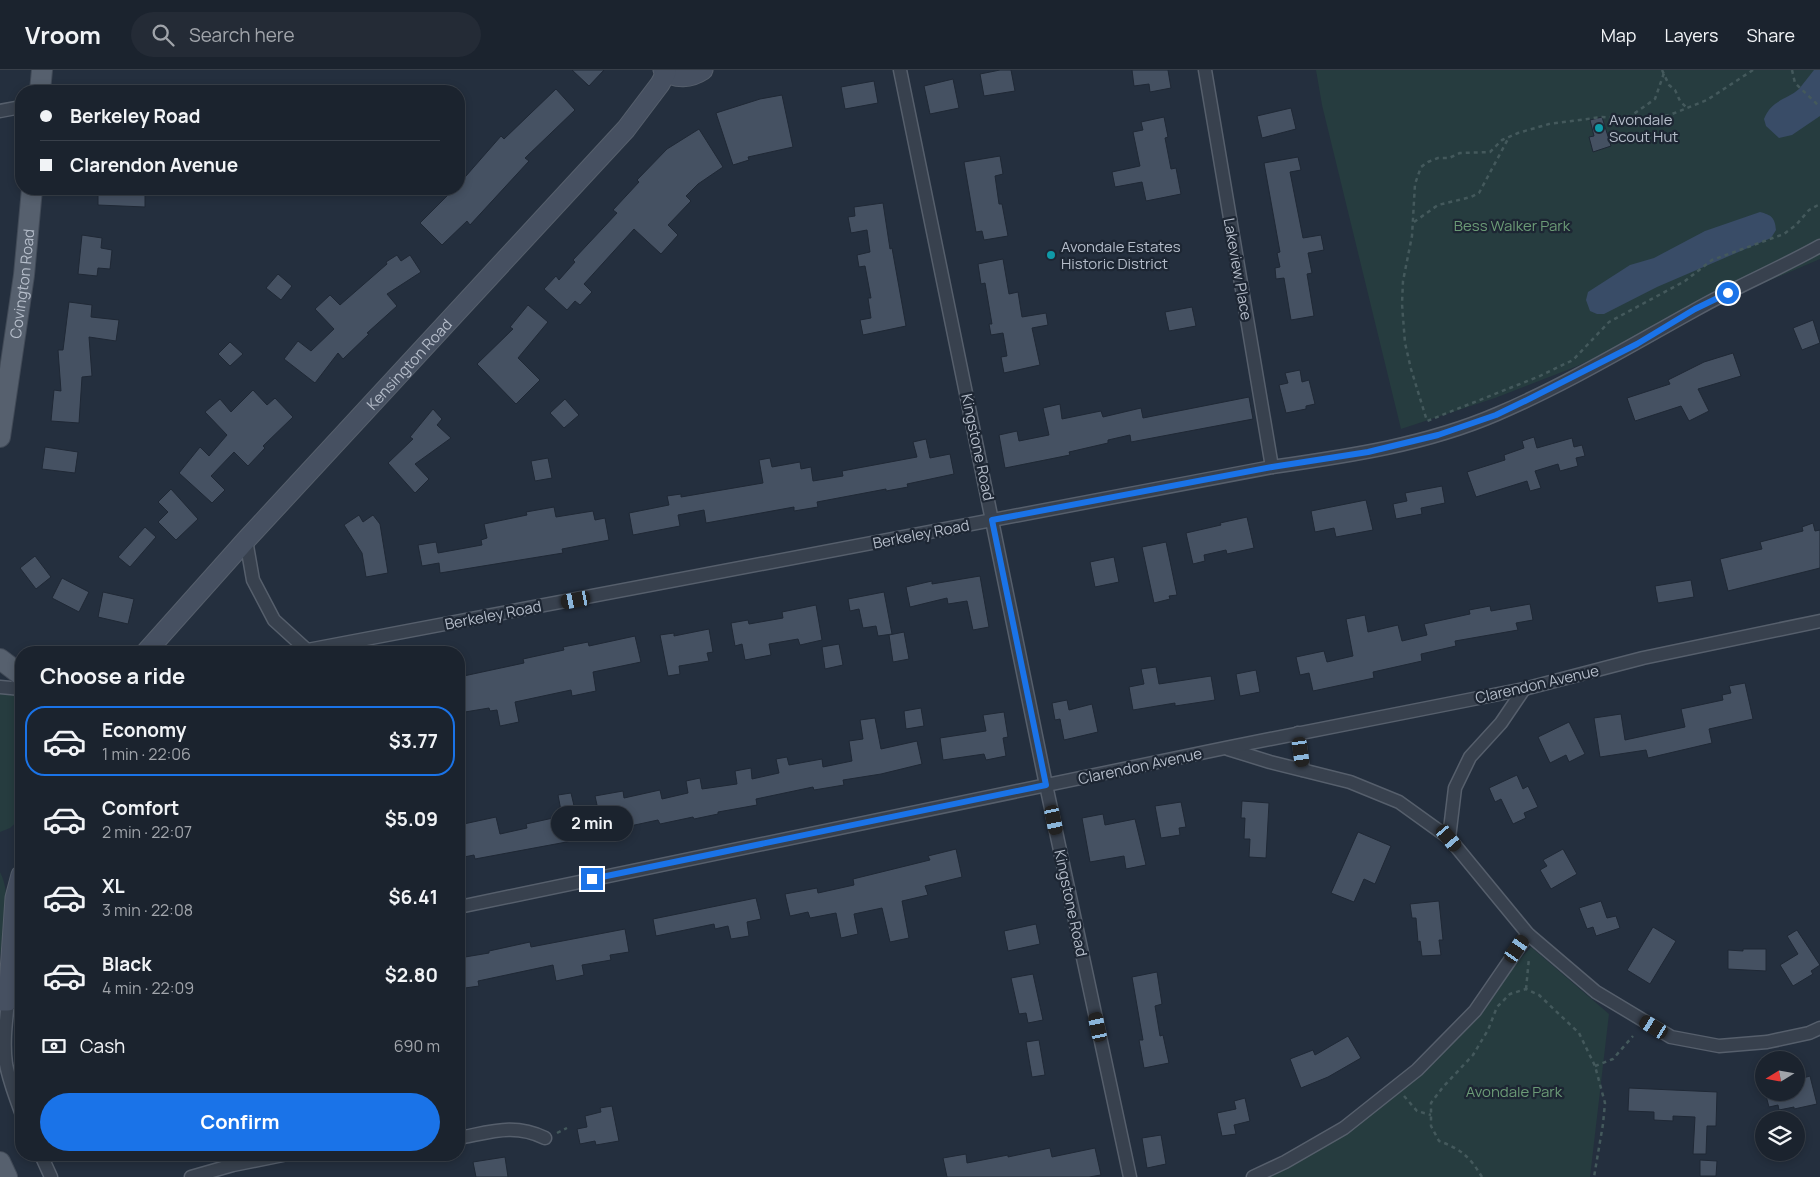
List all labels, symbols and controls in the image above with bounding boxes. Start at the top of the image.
search box [131,12,481,57]
text: Vroom [25,18,101,51]
icon: search [149,21,177,49]
text: Search here [189,22,295,48]
text: Map [1601,23,1636,47]
text: Layers [1664,23,1718,47]
text: Share [1746,23,1795,47]
text: Berkeley Road [70,103,200,129]
place label: Avondale Scout Hut [1609,109,1678,147]
marker: Avondale Scout Hut [1593,122,1605,134]
text: Clarendon Avenue [70,152,238,178]
park label: Bess Walker Park [1454,215,1571,236]
street label: Lakeview Place [1219,216,1257,322]
street label: Covington Road [4,228,39,340]
place label: Avondale Estates Historic District [1061,236,1181,274]
marker: Avondale Estates Historic District [1045,249,1057,261]
route start [1717,282,1739,304]
street label: Kensington Road [361,314,456,414]
street label: Kingstone Road [956,392,1000,502]
street label: Berkeley Road [871,514,971,554]
car [559,590,592,610]
street label: Berkeley Road [443,595,543,635]
street label: Clarendon Avenue [1473,660,1601,708]
text: Choose a ride [40,661,185,691]
text: Economy [102,717,186,743]
icon: car [42,719,87,764]
text: $3.77 [389,728,438,754]
car [1291,736,1310,768]
text: 1 min · 22:06 [102,743,191,765]
street label: Clarendon Avenue [1076,743,1204,789]
text: Comfort [102,795,179,821]
icon: car [42,797,87,842]
car [1043,804,1064,836]
text: $5.09 [385,806,438,832]
callout: 2 min [551,806,633,842]
text: 2 min [571,812,613,834]
text: 2 min · 22:07 [102,821,192,843]
car [1433,822,1464,854]
street label: Kingstone Road [1049,848,1093,958]
route end [581,868,603,890]
text: XL [102,873,125,899]
icon: car [42,875,87,920]
text: $6.41 [389,884,438,910]
text: 3 min · 22:08 [102,899,193,921]
car [1502,932,1531,966]
text: Black [102,951,151,977]
icon: car [42,953,87,998]
text: $2.80 [385,962,438,988]
text: 4 min · 22:09 [102,977,194,999]
car [1087,1011,1108,1043]
car [1637,1013,1670,1041]
icon: cash [40,1032,68,1060]
text: Cash [80,1033,125,1059]
text: 690 m [394,1035,440,1057]
north arrow [1755,1051,1805,1101]
map controls [1755,1051,1805,1161]
park label: Avondale Park [1466,1081,1563,1102]
button: Confirm [40,1093,440,1151]
button: layers [1755,1111,1805,1161]

